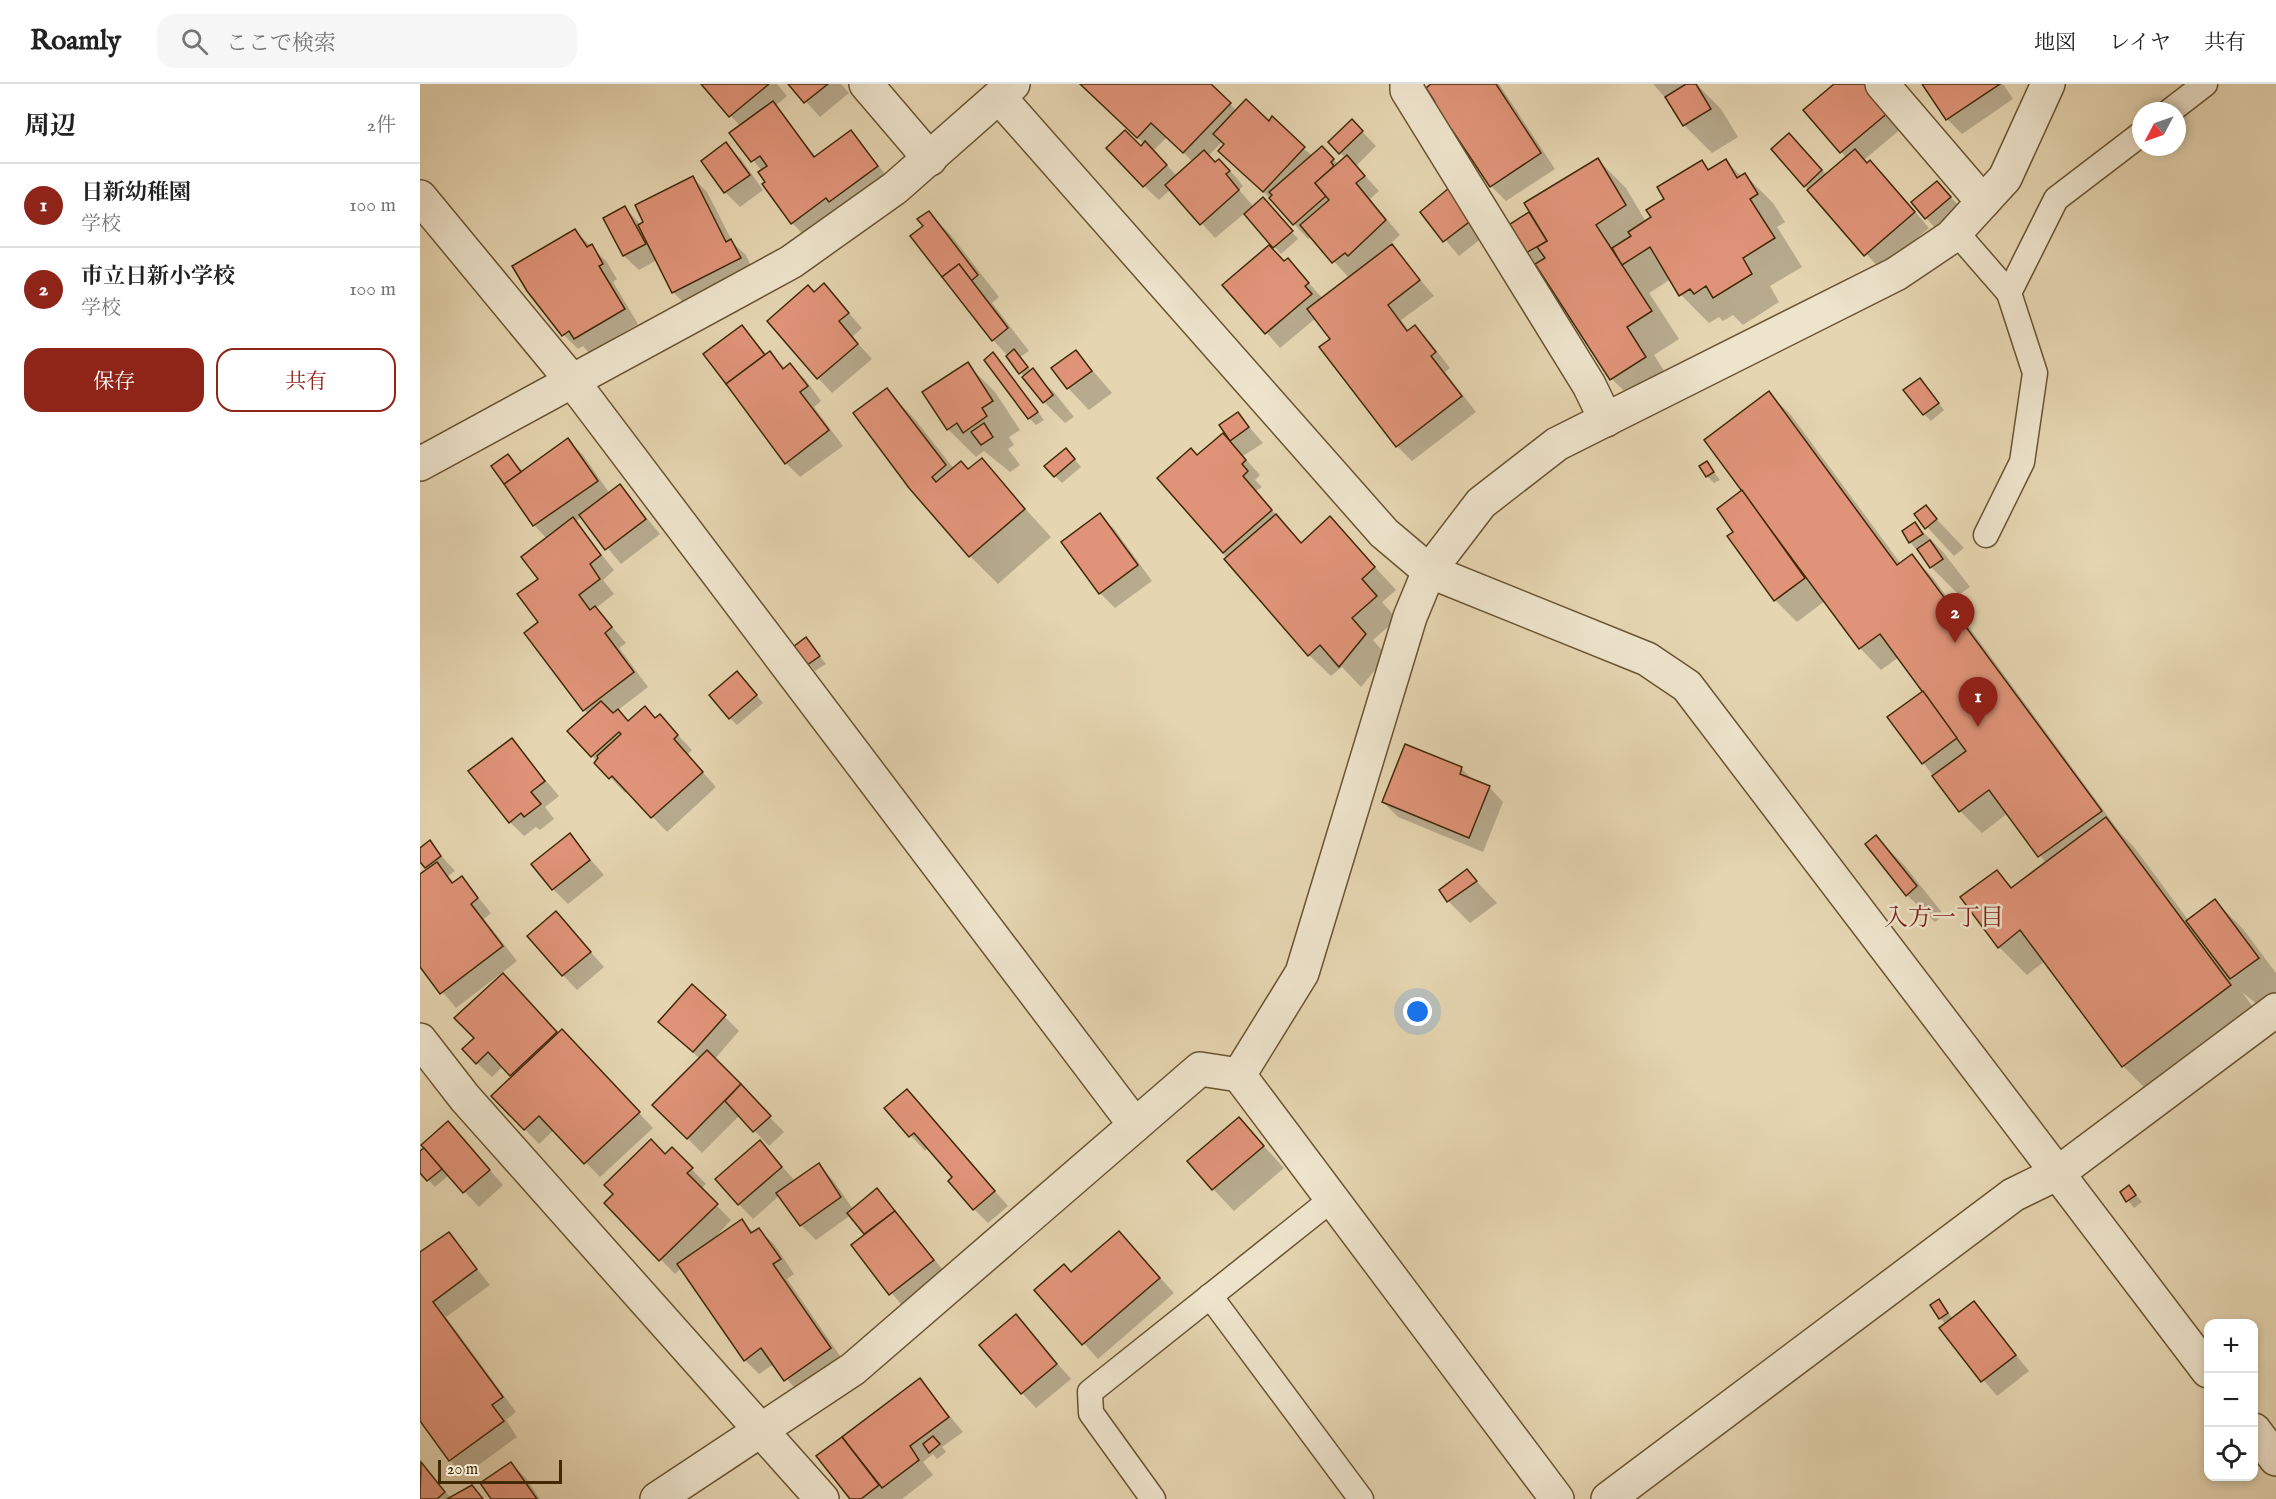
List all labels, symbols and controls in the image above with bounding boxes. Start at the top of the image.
search box [157,14,577,68]
text: Roamly [30,24,121,59]
icon: search [178,25,211,58]
text: ここで検索 [226,30,336,58]
text: 地図 [2034,30,2076,57]
text: レイヤ [2109,30,2171,57]
text: 共有 [2204,30,2246,57]
north arrow [2132,102,2186,156]
text: 周辺 [24,110,76,143]
text: 2件 [367,113,396,138]
text: 日新幼稚園 [81,179,191,207]
text: 1 [40,193,47,218]
text: 100 m [349,193,396,218]
text: 学校 [81,212,121,237]
text: 市立日新小学校 [81,263,235,291]
text: 2 [39,277,48,302]
text: 100 m [349,277,396,302]
text: 学校 [81,296,121,321]
button: 保存 [24,348,204,412]
button: 共有 [216,348,396,412]
pin: 2 [1936,594,1975,643]
pin: 1 [1958,678,1998,727]
district label: 入方一丁目 [1884,903,2004,934]
your location [1403,997,1432,1026]
map controls [2204,1319,2258,1481]
button: + [2204,1319,2258,1373]
button: − [2204,1373,2258,1427]
button: locate [2204,1427,2258,1481]
scale bar [438,1457,562,1484]
text: 20 m [447,1460,478,1480]

